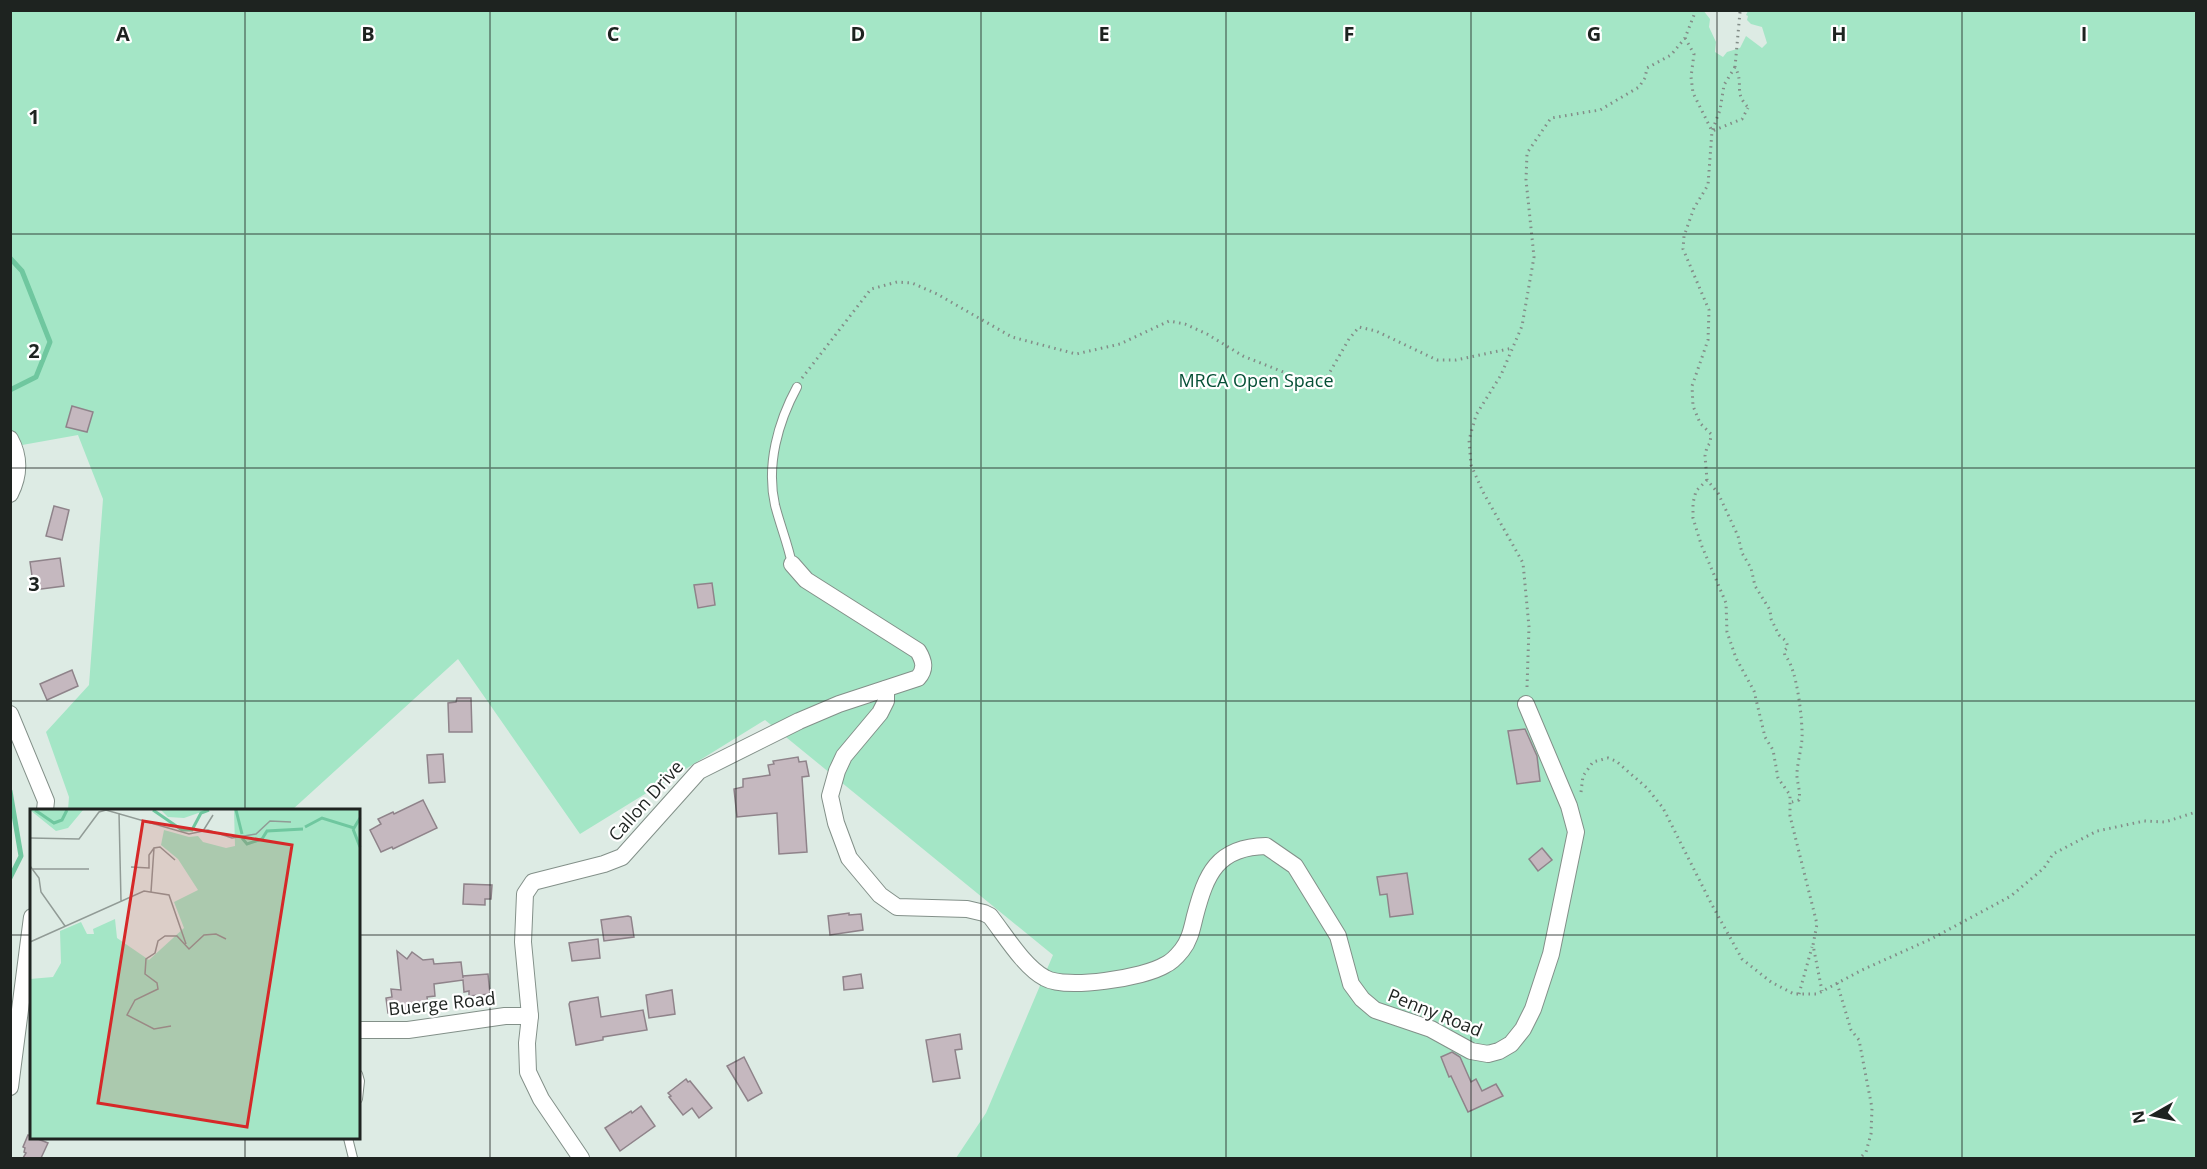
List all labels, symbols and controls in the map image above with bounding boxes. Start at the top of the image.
text: A [116,20,130,47]
text: B [361,20,375,47]
text: C [607,20,620,47]
text: D [851,20,865,47]
text: E [1098,20,1110,47]
text: F [1344,20,1354,47]
text: G [1587,20,1601,47]
text: H [1831,20,1847,47]
text: I [2081,20,2087,47]
text: 1 [28,103,40,130]
text: 2 [28,337,40,364]
park label: MRCA Open Space [1178,368,1334,392]
text: 3 [28,570,40,597]
street label: Callon Drive [603,755,688,846]
inset map [30,809,360,1139]
street label: Penny Road [1385,982,1486,1042]
street label: Buerge Road [387,985,497,1021]
north arrow [2123,1085,2183,1145]
text: N [2126,1109,2150,1125]

